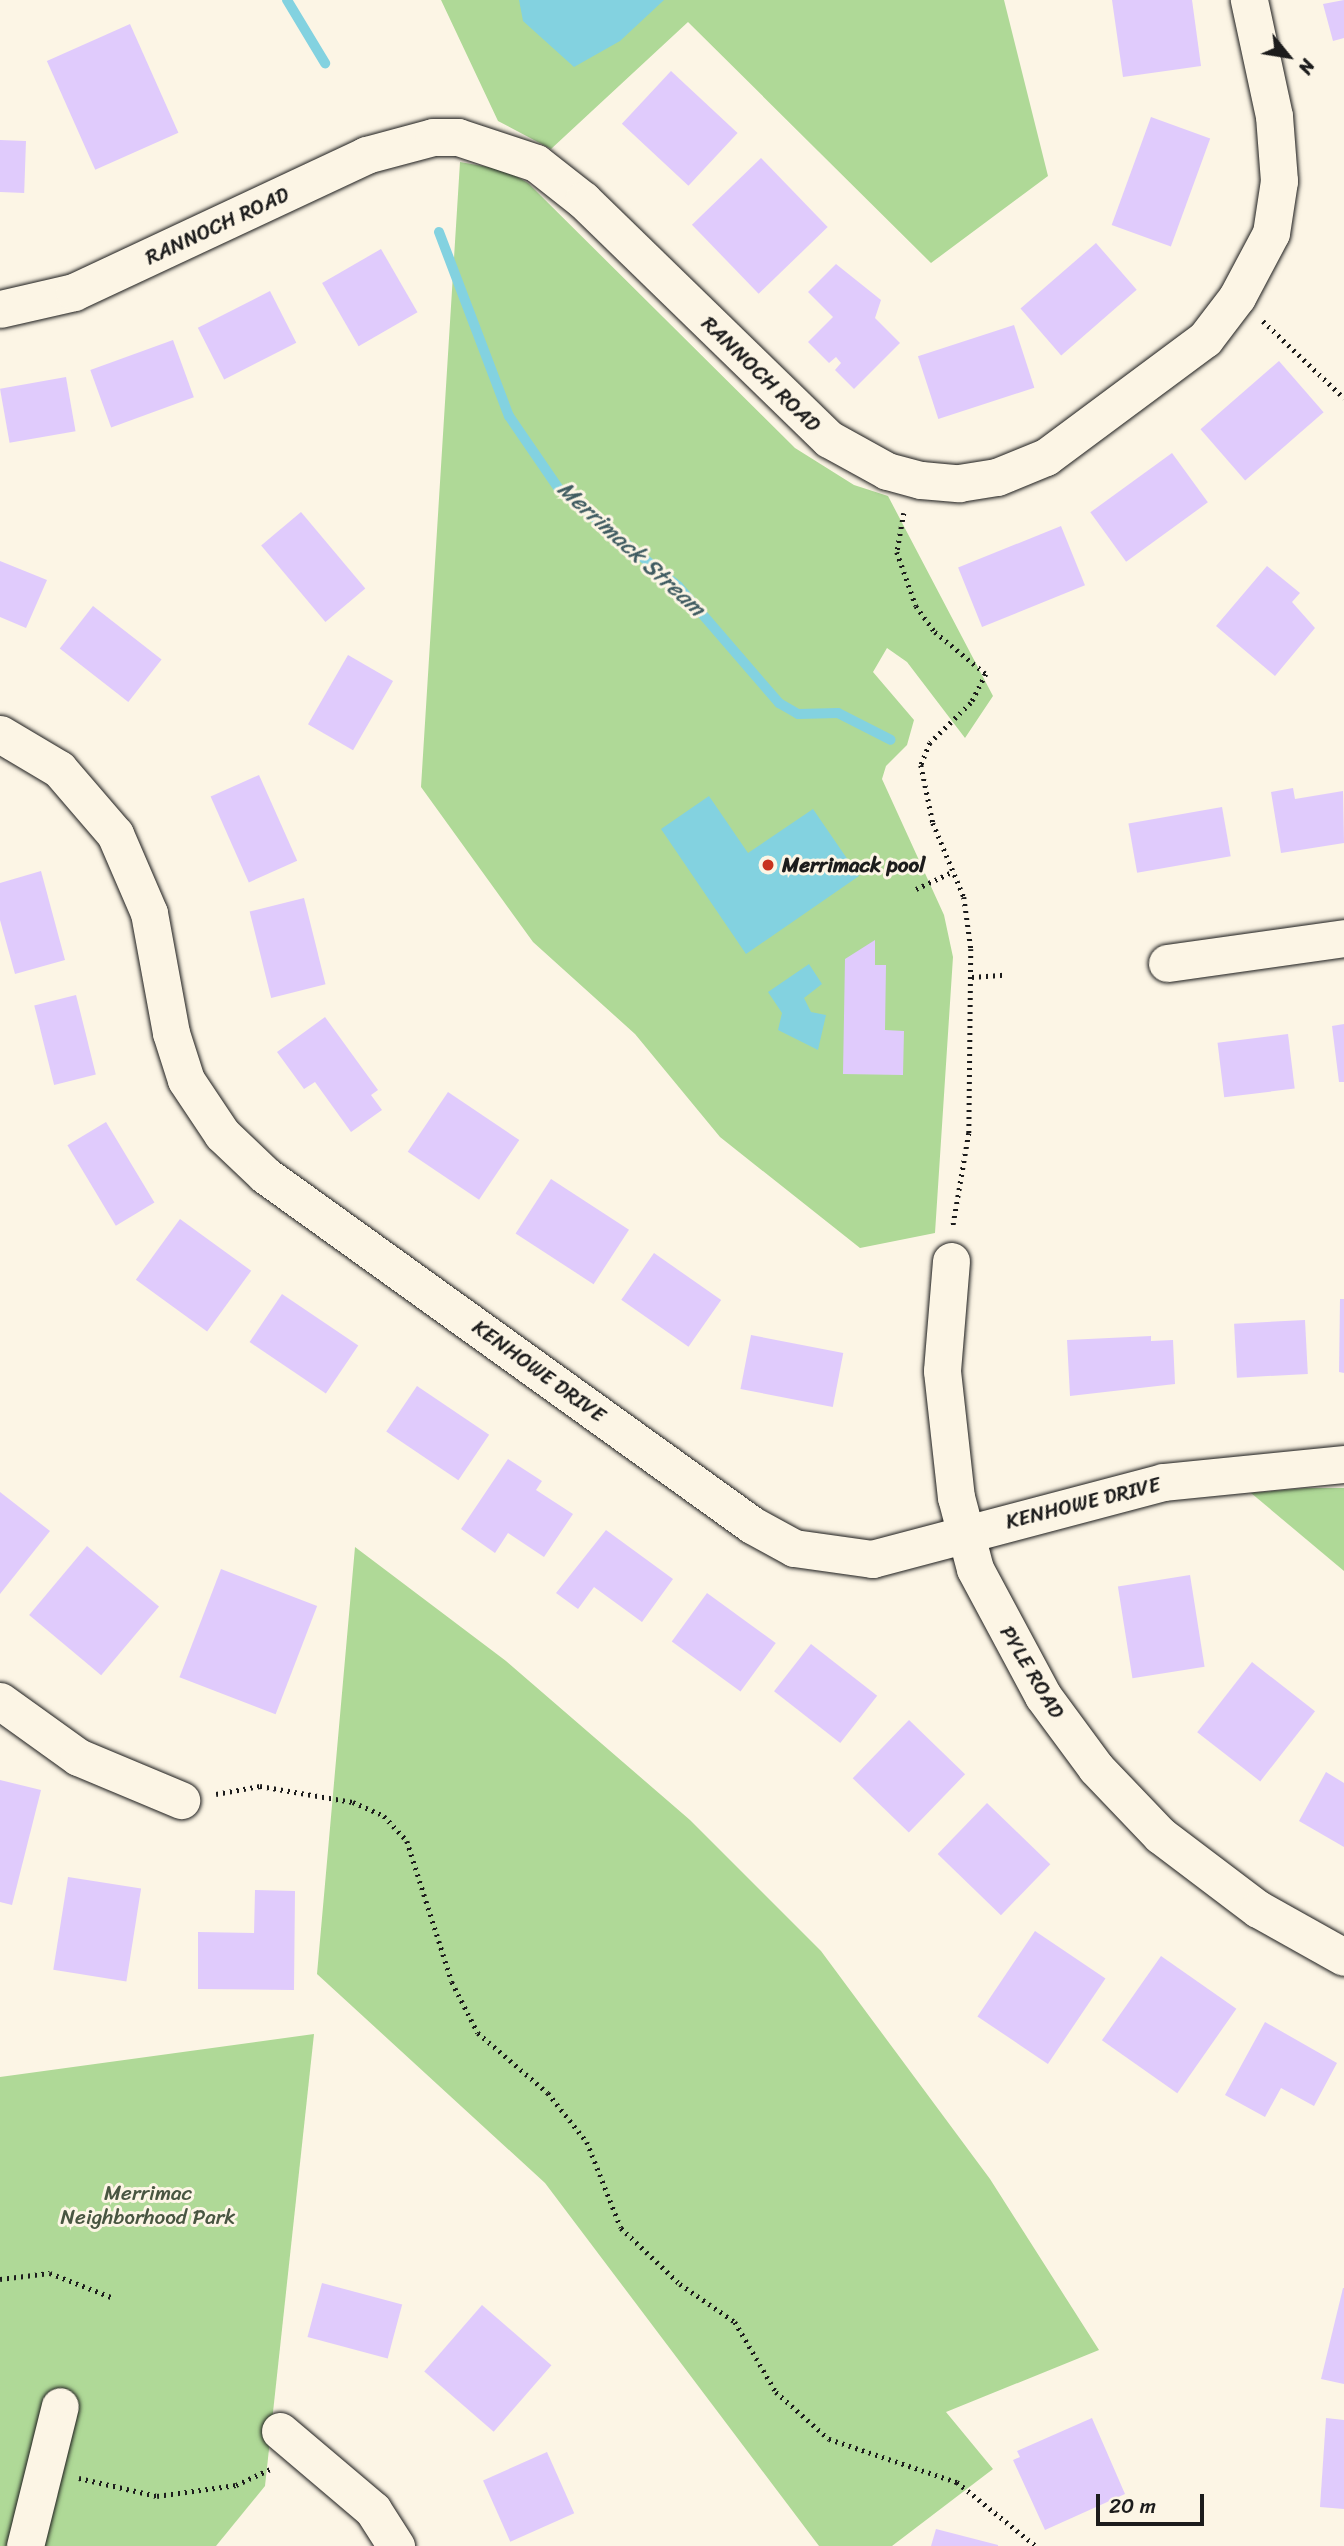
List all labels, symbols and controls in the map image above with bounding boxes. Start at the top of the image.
north arrow [1253,21,1323,91]
text: N [1289,53,1324,81]
street label: RANNOCH ROAD [141,182,293,270]
street label: RANNOCH ROAD [696,311,826,437]
water label: Merrimack Stream [551,475,711,623]
place label: Merrimack pool [782,852,925,878]
marker: Merrimack pool [760,857,776,873]
street label: KENHOWE DRIVE [467,1314,611,1428]
street label: KENHOWE DRIVE [1003,1472,1163,1534]
street label: PYLE ROAD [994,1621,1070,1723]
park label: Merrimac Neighborhood Park [61,2180,235,2230]
scale bar [1099,2480,1208,2524]
text: 20 m [1109,2487,1156,2525]

